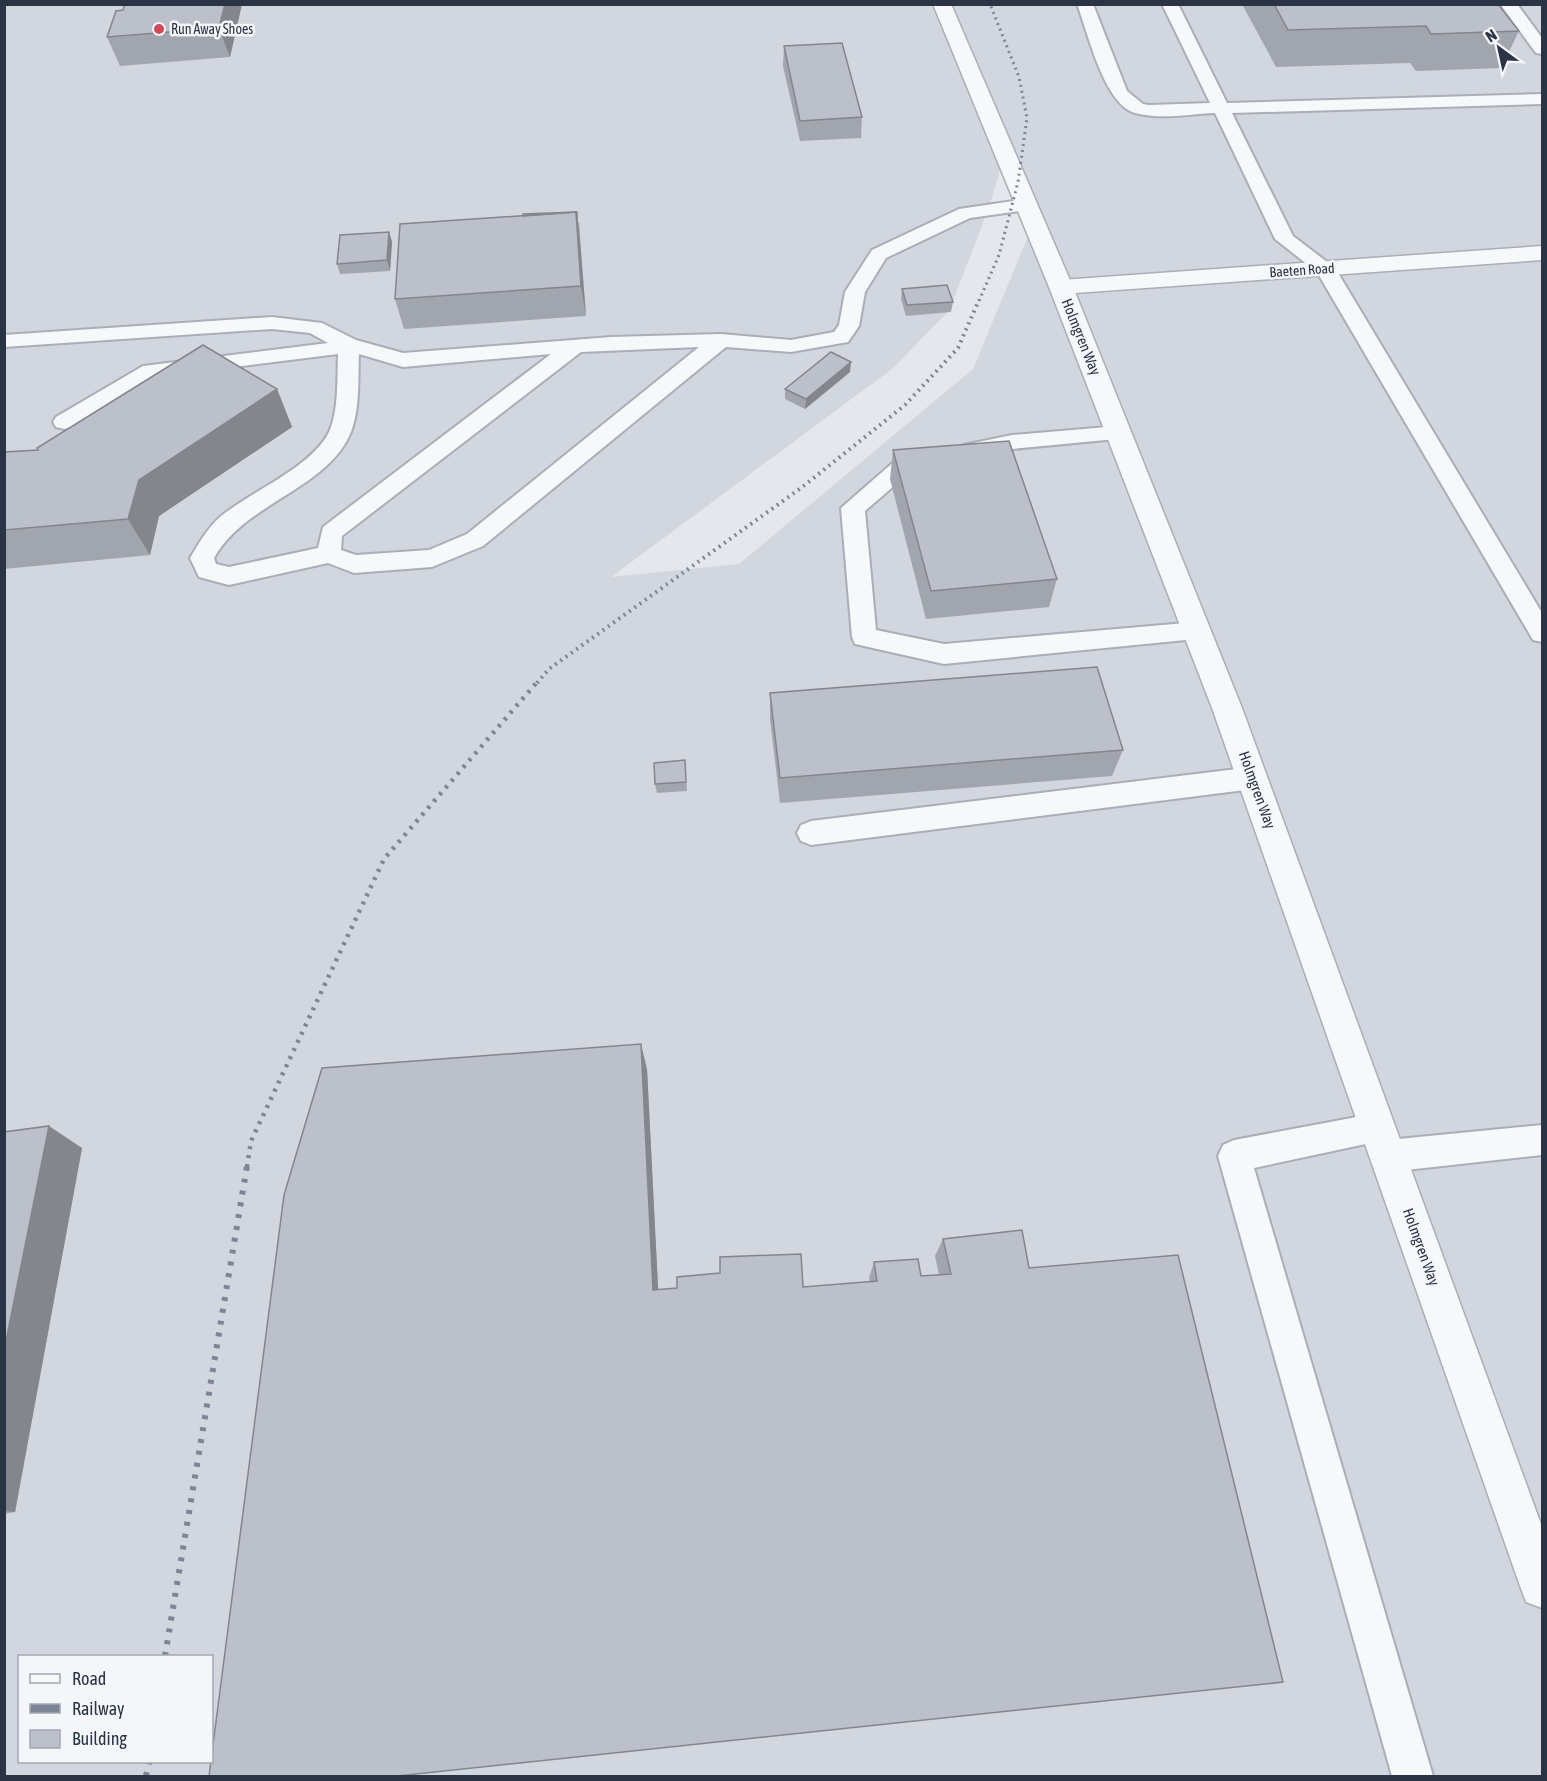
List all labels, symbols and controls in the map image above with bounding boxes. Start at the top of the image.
north arrow [1469,18,1529,78]
place label: Run Away Shoes [171,21,253,37]
marker: Run Away Shoes [152,22,166,36]
text: N [1482,25,1500,46]
street label: Baeten Road [1269,260,1335,280]
street label: Holmgren Way [1058,296,1105,378]
street label: Holmgren Way [1236,749,1279,831]
street label: Holmgren Way [1400,1206,1443,1288]
legend [18,1655,213,1763]
text: Road [72,1668,106,1689]
text: Railway [72,1698,124,1719]
text: Building [72,1728,127,1749]

